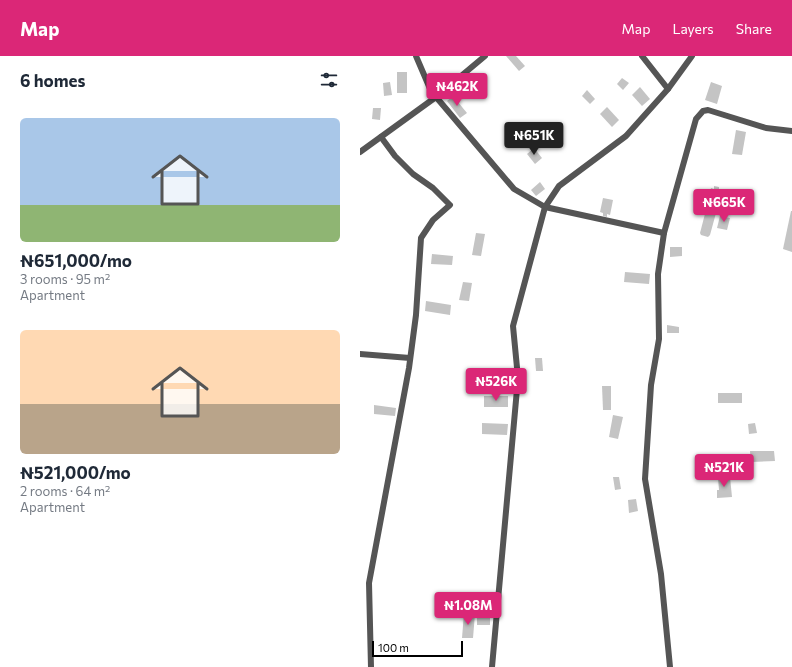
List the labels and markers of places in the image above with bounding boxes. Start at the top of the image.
pin: ₦462K [429,73,485,107]
pin: ₦651K [506,122,562,156]
pin: ₦665K [696,189,752,223]
pin: ₦526K [468,368,524,402]
pin: ₦521K [696,454,752,488]
pin: ₦1.08M [435,592,501,626]

